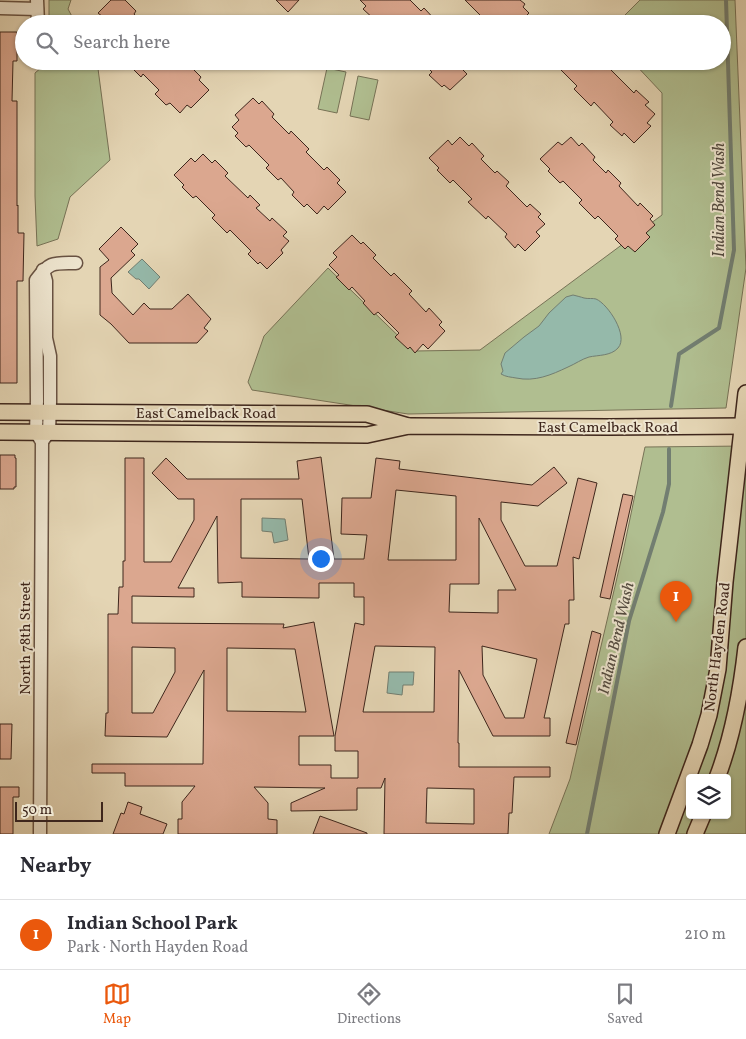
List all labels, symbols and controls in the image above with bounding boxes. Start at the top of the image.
search box [15,15,731,70]
icon: search [33,29,61,57]
text: Search here [73,30,170,56]
water label: Indian Bend Wash [709,143,731,257]
street label: East Camelback Road [136,404,276,425]
street label: East Camelback Road [538,418,678,439]
your location [308,546,334,572]
water label: Indian Bend Wash [593,580,641,697]
street label: North 78th Street [16,581,37,695]
pin: 1 [660,581,692,622]
street label: North Hayden Road [700,581,737,713]
map controls [686,774,731,819]
button: layers [686,774,731,819]
scale bar [15,799,102,822]
text: 50 m [22,801,52,820]
text: Nearby [20,852,91,881]
text: Indian School Park [67,911,238,937]
text: 1 [33,924,39,946]
text: 210 m [684,924,726,946]
text: Park · North Hayden Road [67,937,248,959]
tab: Map [103,980,131,1029]
tab: Directions [337,980,401,1029]
tab: Saved [607,980,643,1029]

